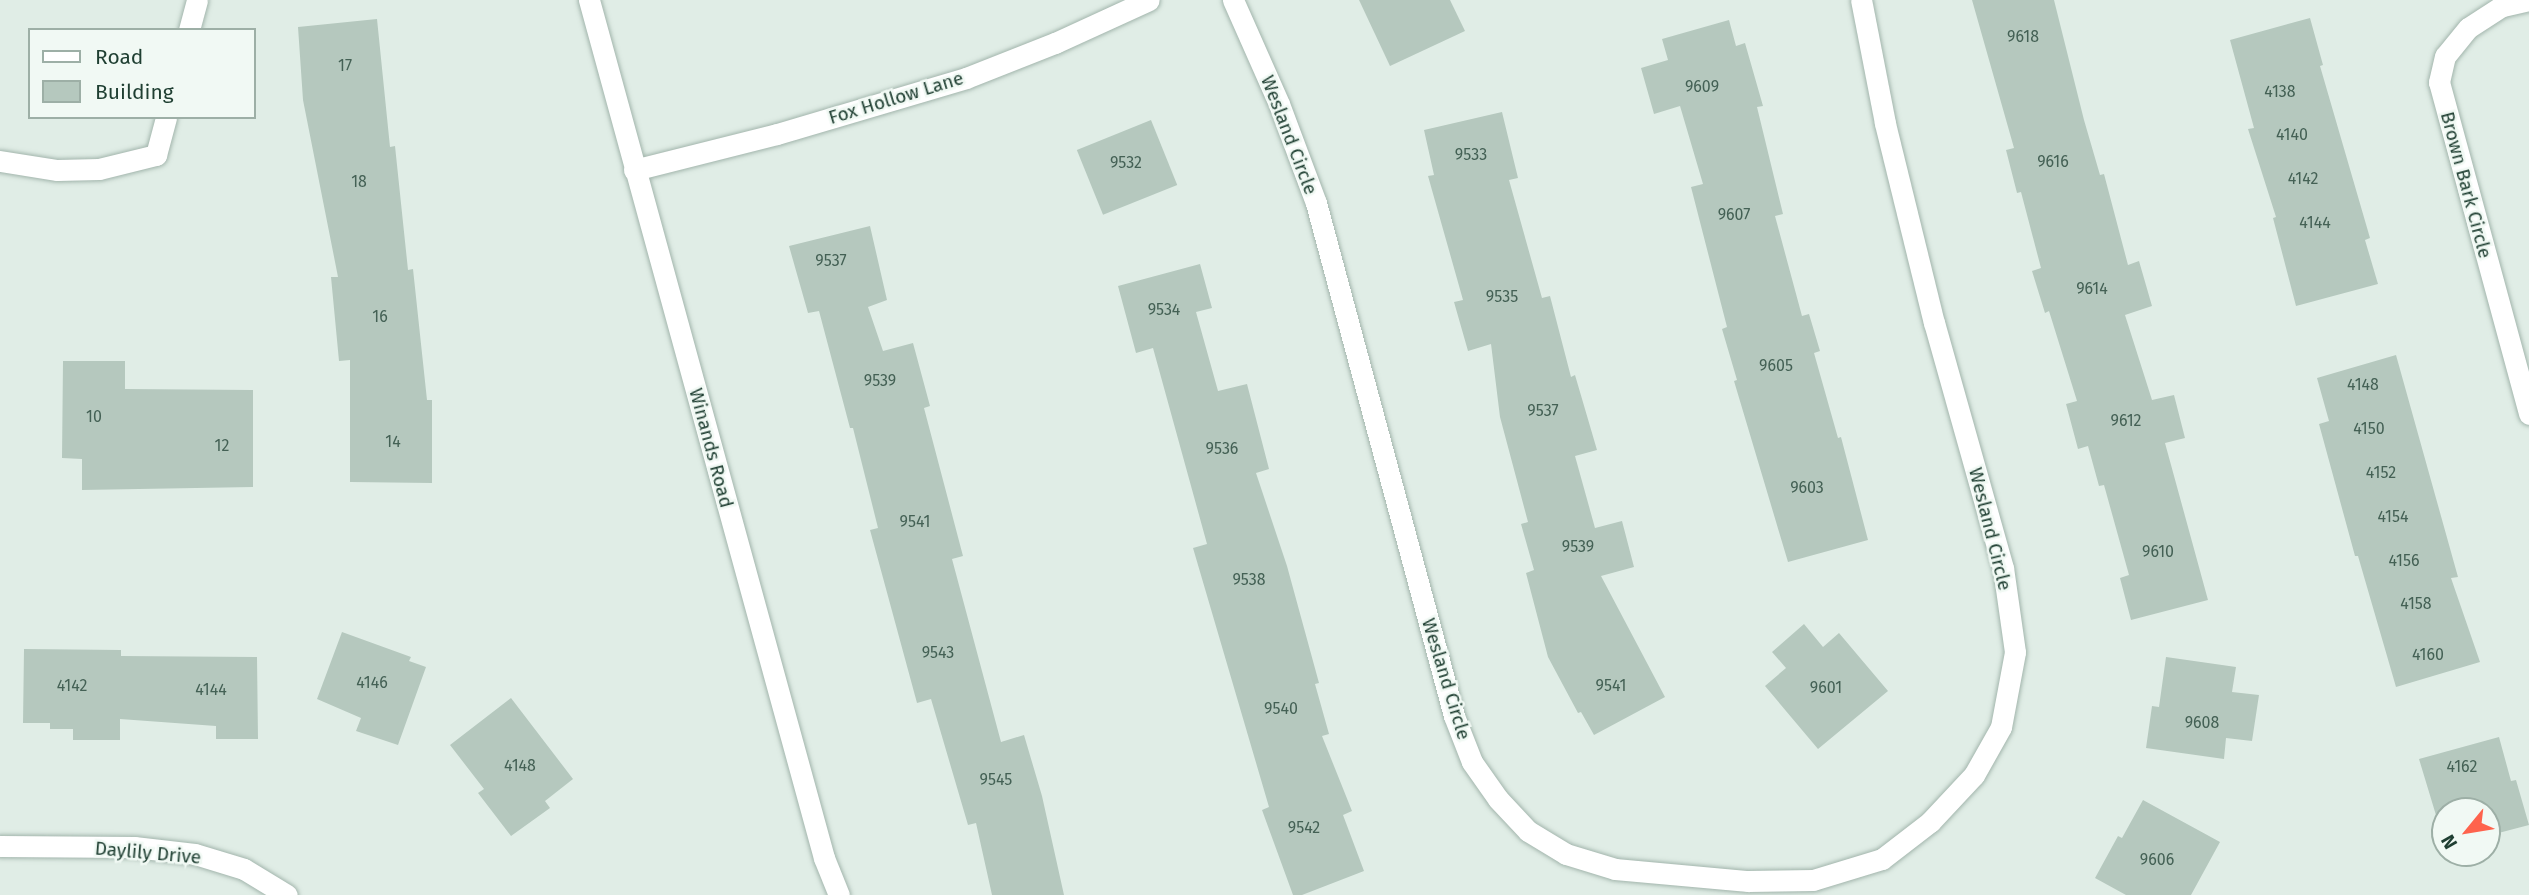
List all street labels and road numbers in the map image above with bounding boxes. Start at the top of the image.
street label: Fox Hollow Lane [826,67,966,129]
street label: Wesland Circle [1256,72,1322,198]
street label: Brown Bark Circle [2435,109,2497,261]
street label: Winands Road [684,386,738,510]
street label: Wesland Circle [1964,465,2016,593]
street label: Wesland Circle [1417,616,1475,742]
street label: Daylily Drive [94,837,202,869]

